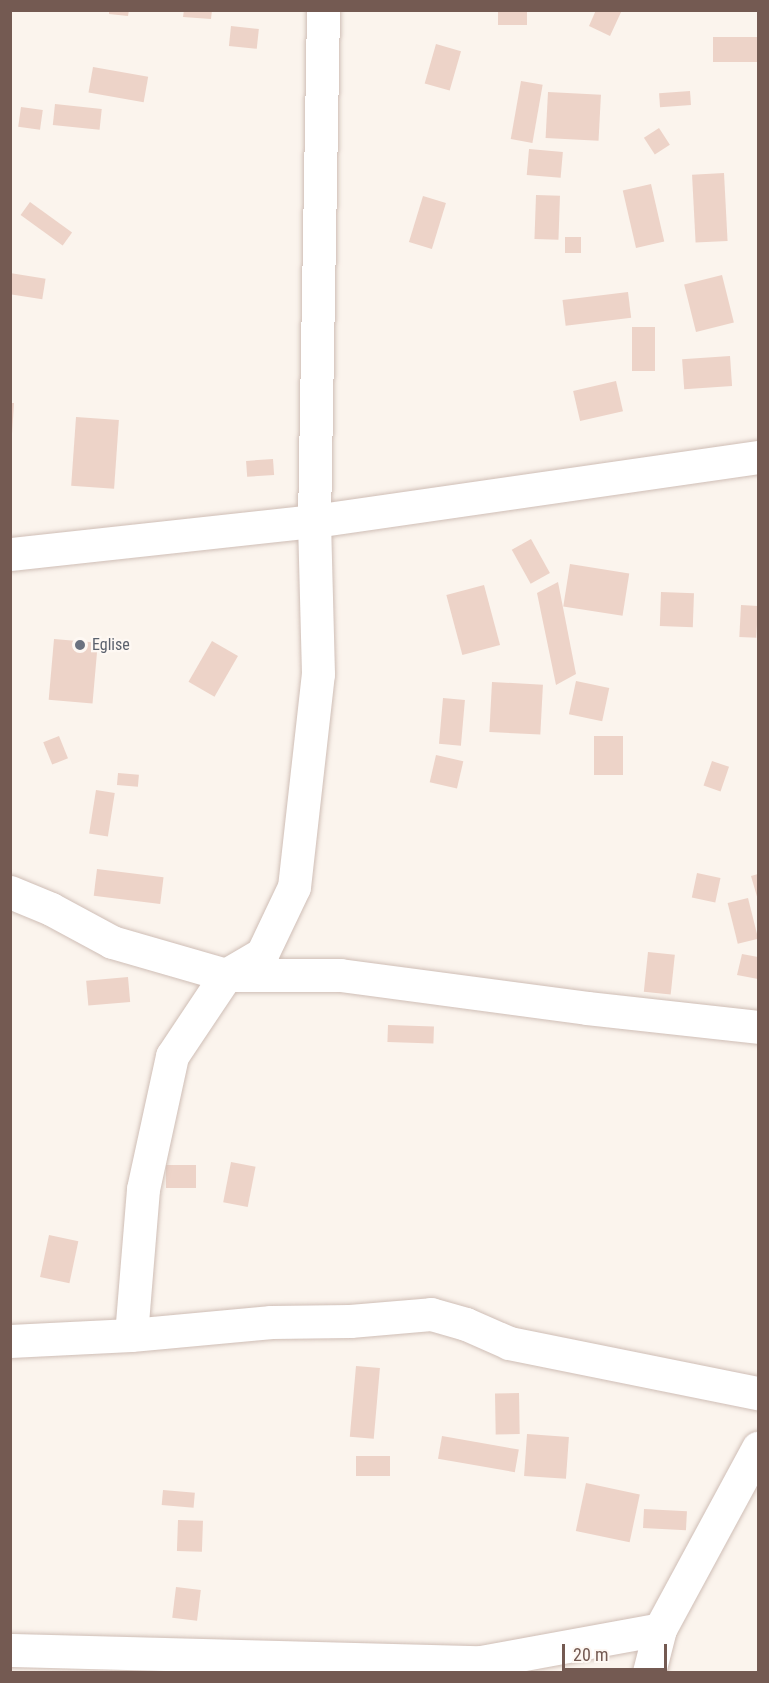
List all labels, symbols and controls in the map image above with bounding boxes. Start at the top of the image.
place label: Eglise [92,635,130,655]
marker: Eglise [73,638,87,652]
scale bar [565,1632,670,1670]
text: 20 m [573,1644,608,1665]

